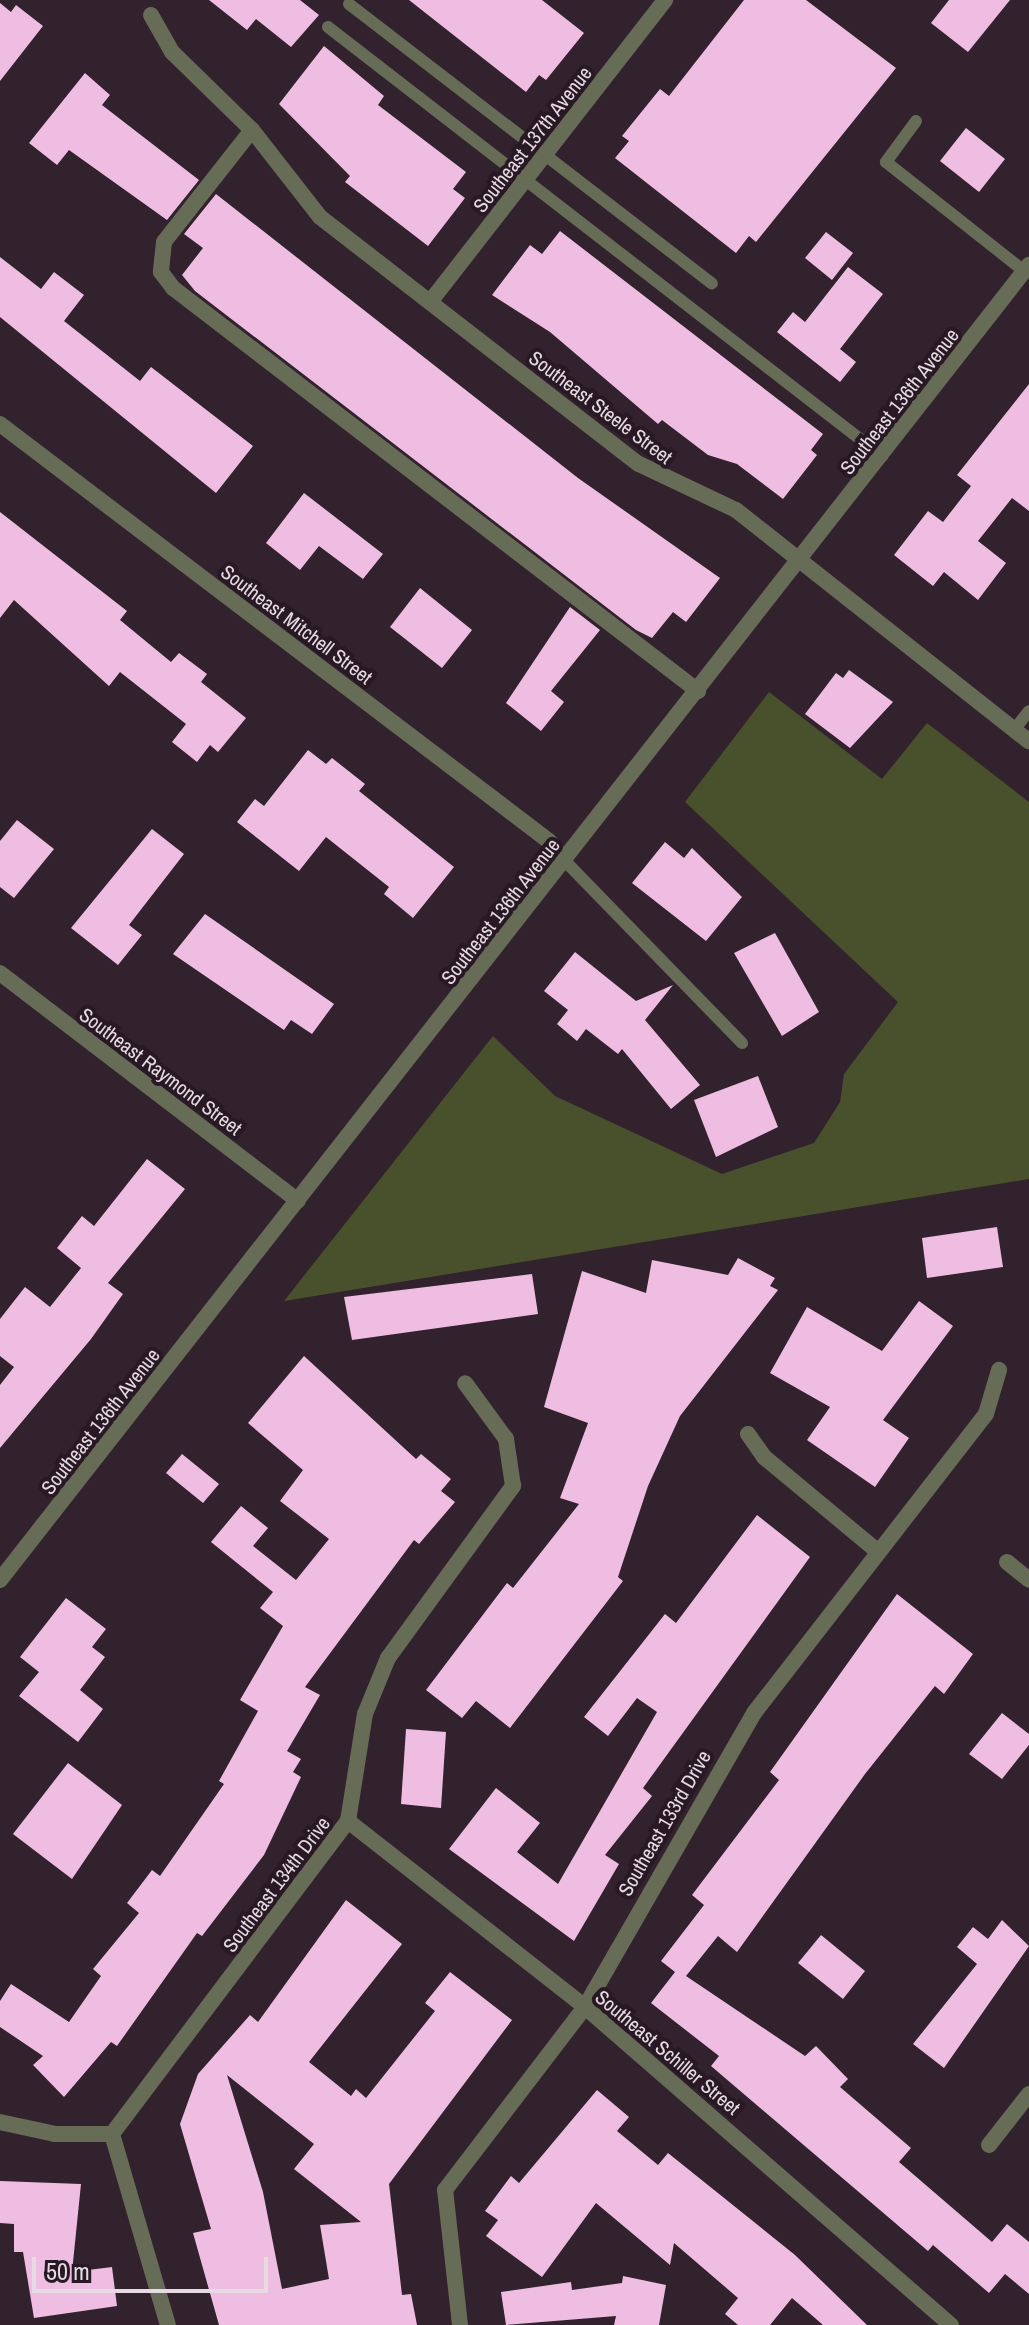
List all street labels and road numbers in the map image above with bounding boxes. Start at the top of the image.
street label: Southeast 137th Avenue [467,61,597,217]
street label: Southeast 136th Avenue [834,323,964,479]
street label: Southeast Steele Street [525,345,677,469]
street label: Southeast Mitchell Street [217,559,377,689]
street label: Southeast 136th Avenue [435,833,565,989]
street label: Southeast Raymond Street [75,1002,247,1140]
street label: Southeast 136th Avenue [35,1343,165,1499]
street label: Southeast 133rd Drive [613,1746,715,1900]
street label: Southeast 134th Drive [217,1812,335,1956]
street label: Southeast Schiller Street [591,1985,745,2119]

